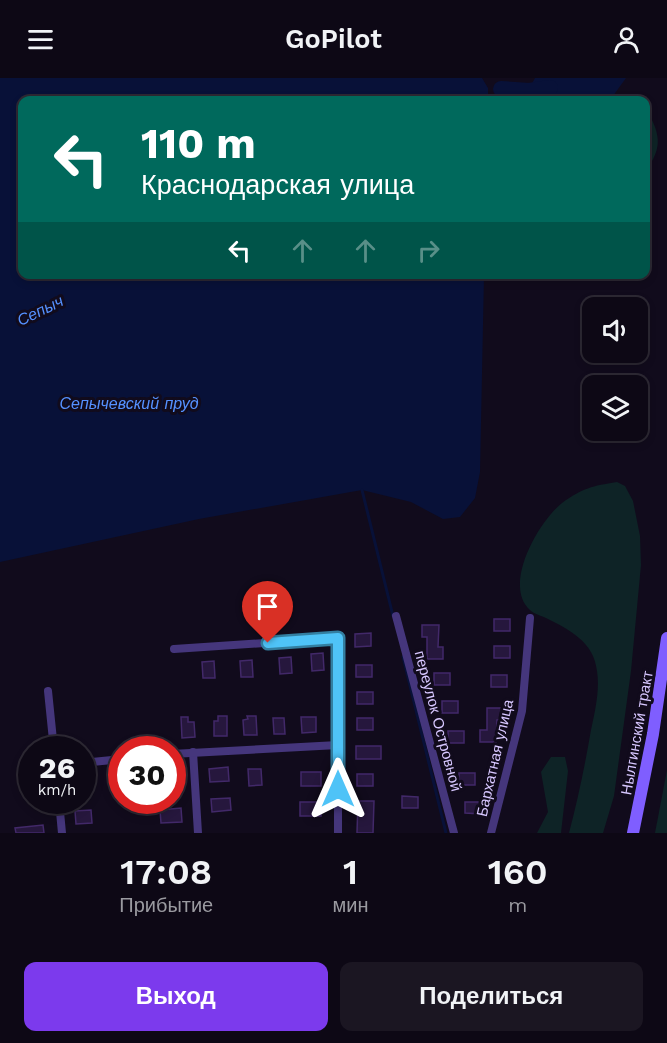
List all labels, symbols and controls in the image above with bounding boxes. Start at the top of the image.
icon: menu [24,23,57,56]
text: GoPilot [285,23,382,55]
icon: person [610,23,643,56]
text: 110 m [141,119,256,168]
icon: left [42,120,120,198]
text: Краснодарская улица [141,169,414,201]
icon: left [223,234,256,267]
icon: ahead [286,234,319,267]
icon: ahead [349,234,382,267]
icon: right [412,234,445,267]
water label: Сепыч [14,291,67,330]
map controls [582,297,648,441]
button: sound [582,297,648,363]
button: layers [582,375,648,441]
water label: Сепычевский пруд [60,394,199,413]
pin [242,581,293,643]
icon: arrive [251,590,284,623]
street label: переулок Островной [411,649,465,793]
street label: Нылгинский тракт [617,669,657,796]
street label: Бархатная улица [473,697,517,818]
speed limit sign: 30 [108,736,186,814]
text: 26 [39,750,75,785]
position arrow [306,757,370,821]
text: km/h [38,781,76,799]
text: 17:08 [120,851,212,893]
text: 1 [343,851,358,893]
text: 160 [488,851,548,893]
text: Прибытие [119,893,213,917]
text: мин [333,893,368,917]
text: m [508,893,527,917]
button: Выход [24,962,328,1031]
button: Поделиться [340,962,643,1031]

